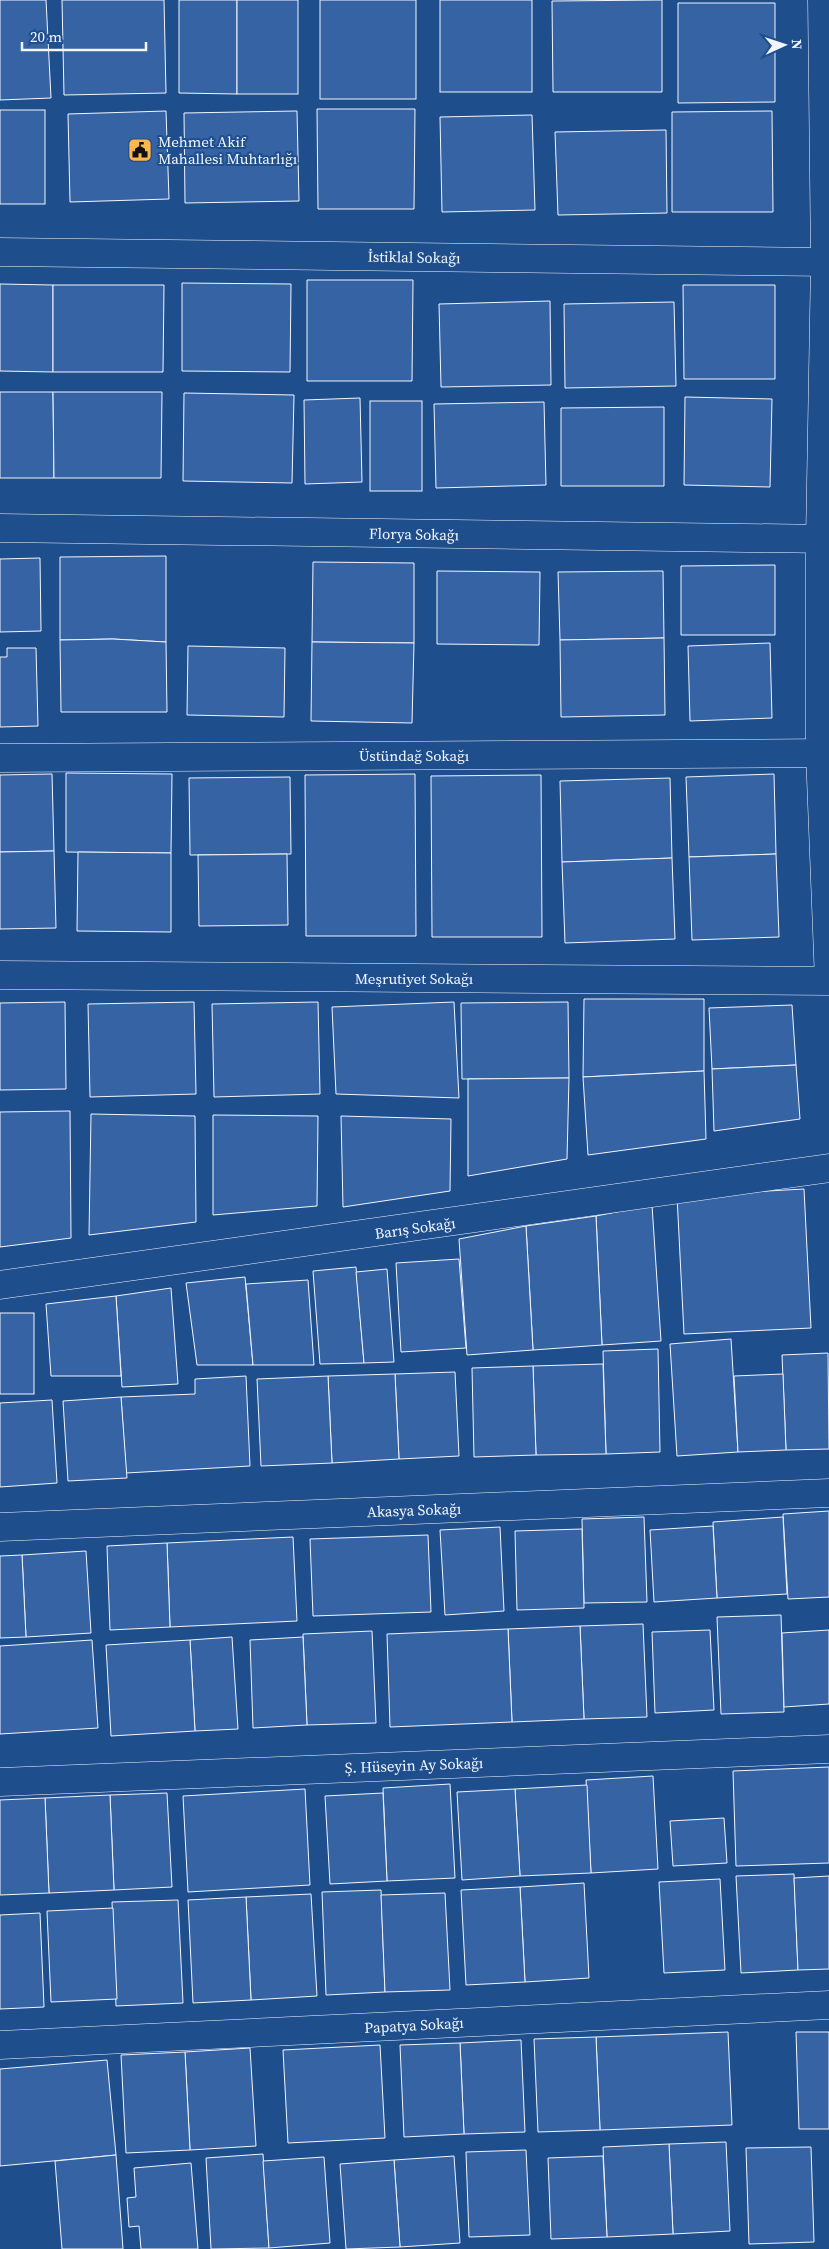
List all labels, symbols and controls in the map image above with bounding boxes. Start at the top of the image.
scale bar [22,20,146,52]
north arrow [759,20,809,70]
text: 20 m [30,26,62,47]
text: N [787,39,807,50]
place label: Mehmet Akif Mahallesi Muhtarlığı [158,131,297,169]
public building icon: Mehmet Akif Mahallesi Muhtarlığı [127,137,153,163]
street label: İstiklal Sokağı [367,246,461,268]
street label: Florya Sokağı [369,523,459,545]
street label: Üstündağ Sokağı [359,745,469,766]
street label: Meşrutiyet Sokağı [355,968,473,989]
street label: Barış Sokağı [373,1212,457,1244]
street label: Akasya Sokağı [366,1498,462,1522]
street label: Ş. Hüseyin Ay Sokağı [344,1752,484,1778]
street label: Papatya Sokağı [364,2012,464,2038]

